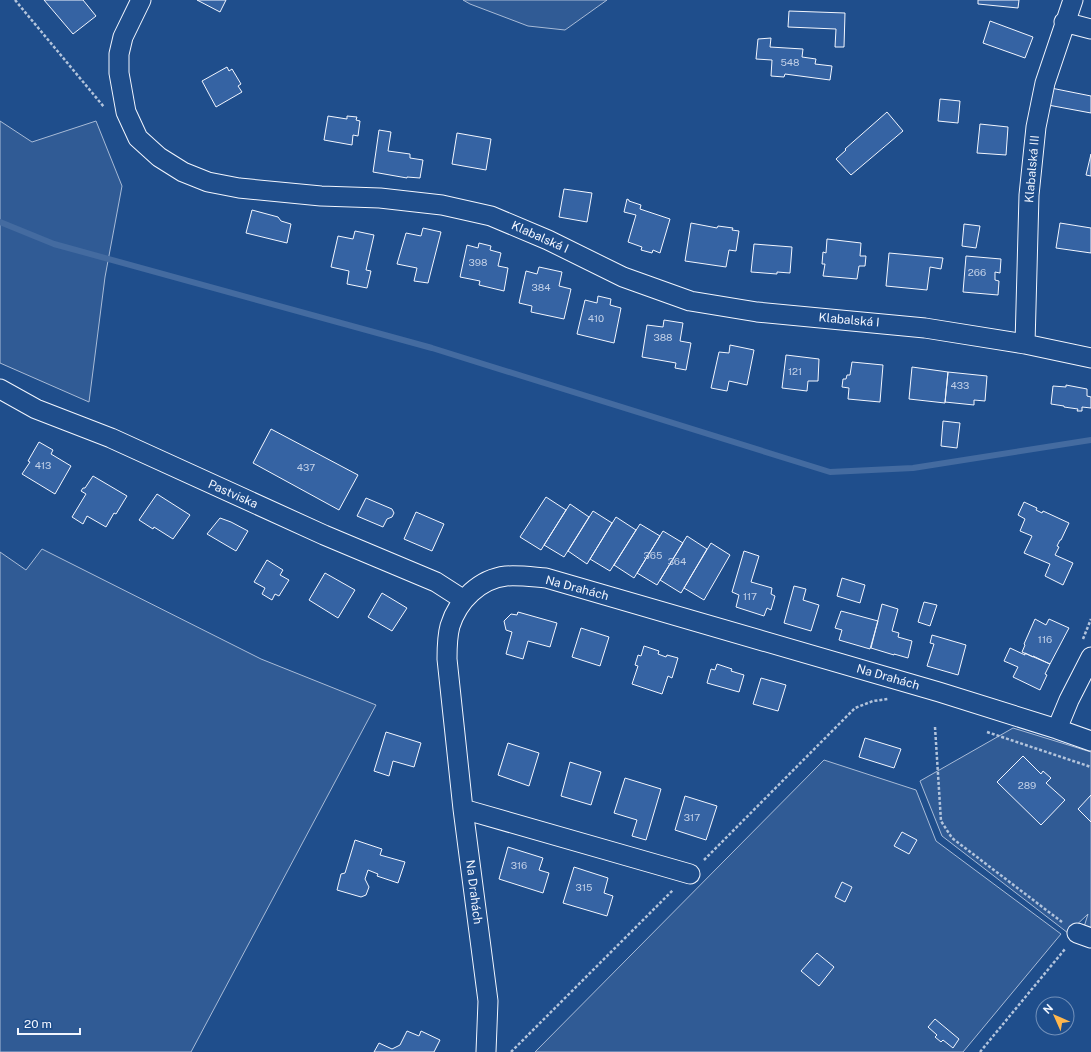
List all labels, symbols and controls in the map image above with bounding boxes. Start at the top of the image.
house number: 548 [780,56,800,68]
street label: Klabalská III [1022,135,1042,203]
street label: Klabalská I [509,218,571,256]
house number: 398 [469,256,487,268]
house number: 266 [968,266,986,278]
house number: 384 [532,281,550,293]
street label: Klabalská I [818,310,880,330]
house number: 410 [588,312,604,324]
house number: 388 [653,331,673,343]
house number: 121 [788,365,802,377]
house number: 433 [951,379,969,391]
house number: 413 [35,459,51,471]
house number: 437 [297,461,315,473]
street label: Pastviska [206,477,260,511]
house number: 365 [644,549,662,561]
house number: 364 [668,555,686,567]
street label: Na Drahách [544,573,610,603]
house number: 117 [743,590,757,602]
house number: 116 [1038,633,1052,645]
street label: Na Drahách [855,661,921,693]
house number: 289 [1018,779,1036,791]
house number: 317 [684,811,700,823]
street label: Na Drahách [463,859,485,925]
house number: 316 [511,859,527,871]
house number: 315 [576,881,592,893]
north arrow [1035,996,1075,1036]
text: N [1041,1002,1055,1016]
scale bar [18,1010,80,1036]
text: 20 m [24,1017,52,1031]

